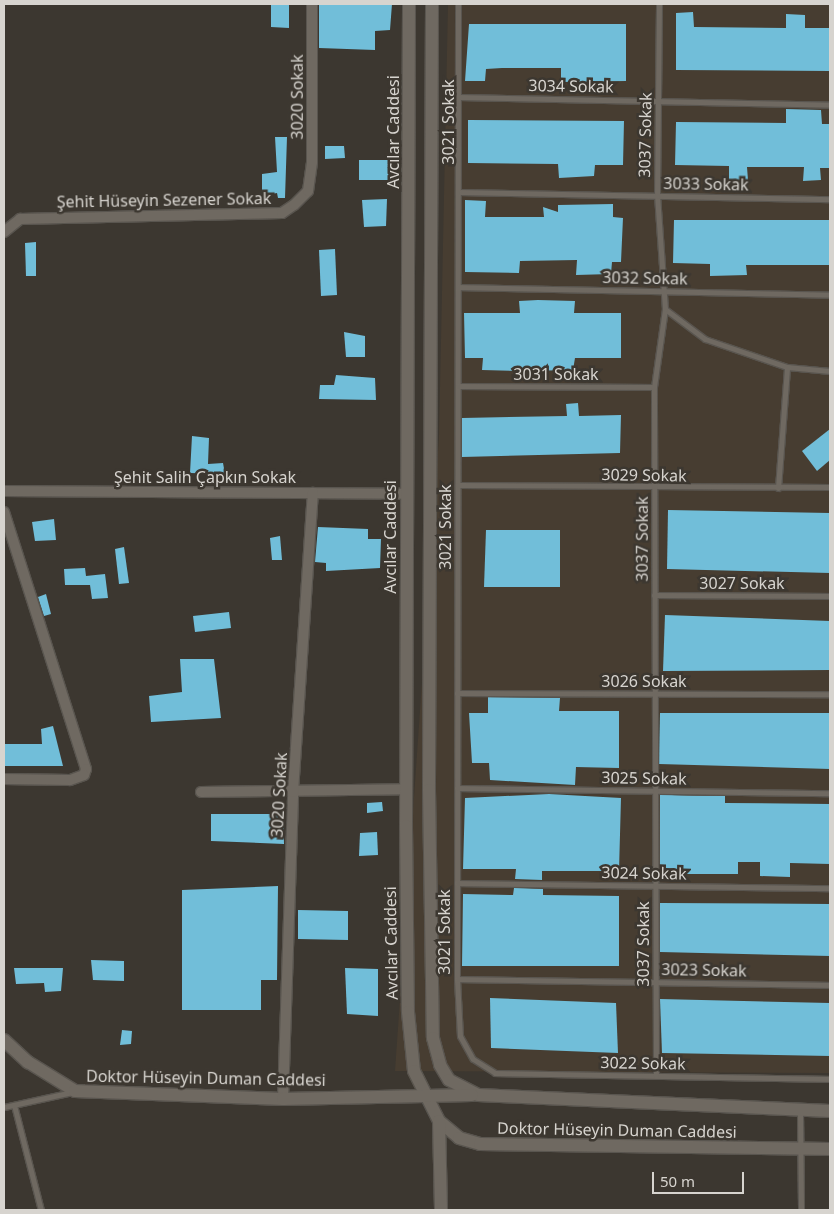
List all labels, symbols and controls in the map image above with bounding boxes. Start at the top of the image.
street label: 3020 Sokak [287,54,307,140]
street label: Avcılar Caddesi [383,75,403,189]
street label: 3034 Sokak [528,76,614,96]
street label: 3021 Sokak [438,79,458,165]
street label: 3037 Sokak [635,92,655,178]
street label: 3033 Sokak [663,174,749,194]
street label: Şehit Hüseyin Sezener Sokak [57,189,271,211]
street label: 3032 Sokak [602,268,688,288]
street label: 3031 Sokak [513,364,599,384]
street label: 3029 Sokak [601,465,687,485]
street label: Şehit Salih Çapkın Sokak [114,467,296,487]
street label: Avcılar Caddesi [380,480,400,594]
street label: 3021 Sokak [435,484,455,570]
street label: 3037 Sokak [632,496,652,582]
street label: 3027 Sokak [699,573,785,593]
street label: 3026 Sokak [601,671,687,691]
street label: 3020 Sokak [267,752,291,838]
street label: 3025 Sokak [601,768,687,788]
street label: 3024 Sokak [601,863,687,883]
street label: Avcılar Caddesi [380,886,402,1000]
street label: 3021 Sokak [434,889,454,975]
street label: 3037 Sokak [633,901,653,987]
street label: 3023 Sokak [661,960,747,980]
street label: 3022 Sokak [600,1053,686,1073]
street label: Doktor Hüseyin Duman Caddesi [86,1066,326,1090]
street label: Doktor Hüseyin Duman Caddesi [497,1118,737,1142]
scale bar [654,1162,746,1194]
text: 50 m [660,1171,695,1191]

